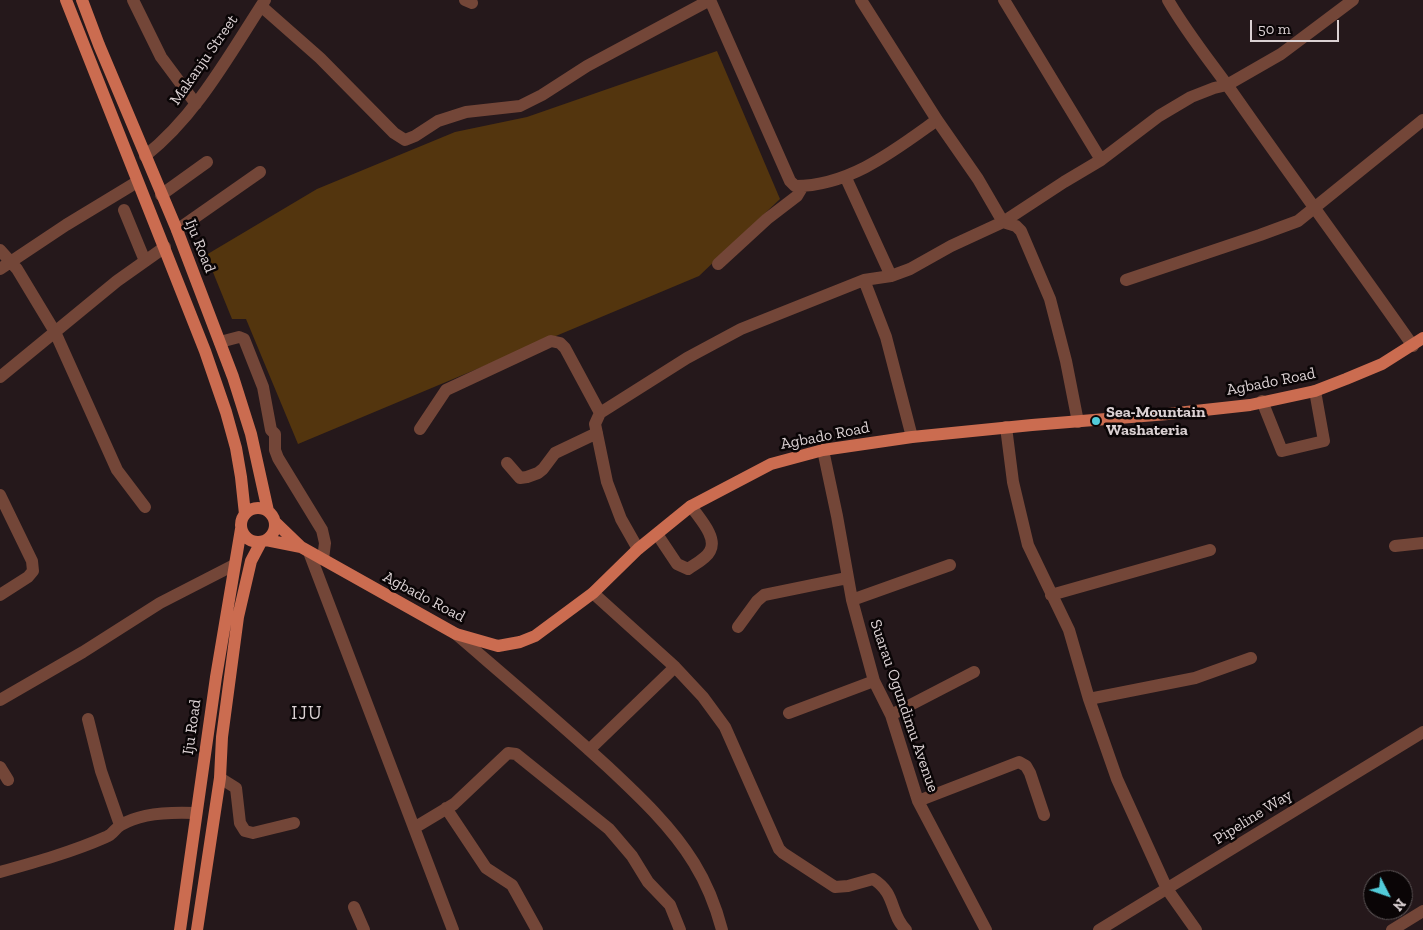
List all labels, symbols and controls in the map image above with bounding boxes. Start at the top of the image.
scale bar [1253,10,1342,42]
street label: Makanju Street [166,11,242,109]
text: 50 m [1258,20,1291,38]
street label: Iju Road [181,216,219,276]
street label: Agbado Road [1225,364,1317,400]
place label: Sea-Mountain Washateria [1106,402,1205,440]
marker: Sea-Mountain Washateria [1090,415,1102,427]
street label: Agbado Road [779,418,871,454]
street label: Agbado Road [380,567,468,627]
street label: Suarau Ogundimu Avenue [865,617,943,795]
street label: Iju Road [179,698,205,756]
district label: IJU [291,703,323,725]
street label: Pipeline Way [1210,785,1296,849]
north arrow [1363,870,1413,920]
text: N [1389,895,1409,914]

